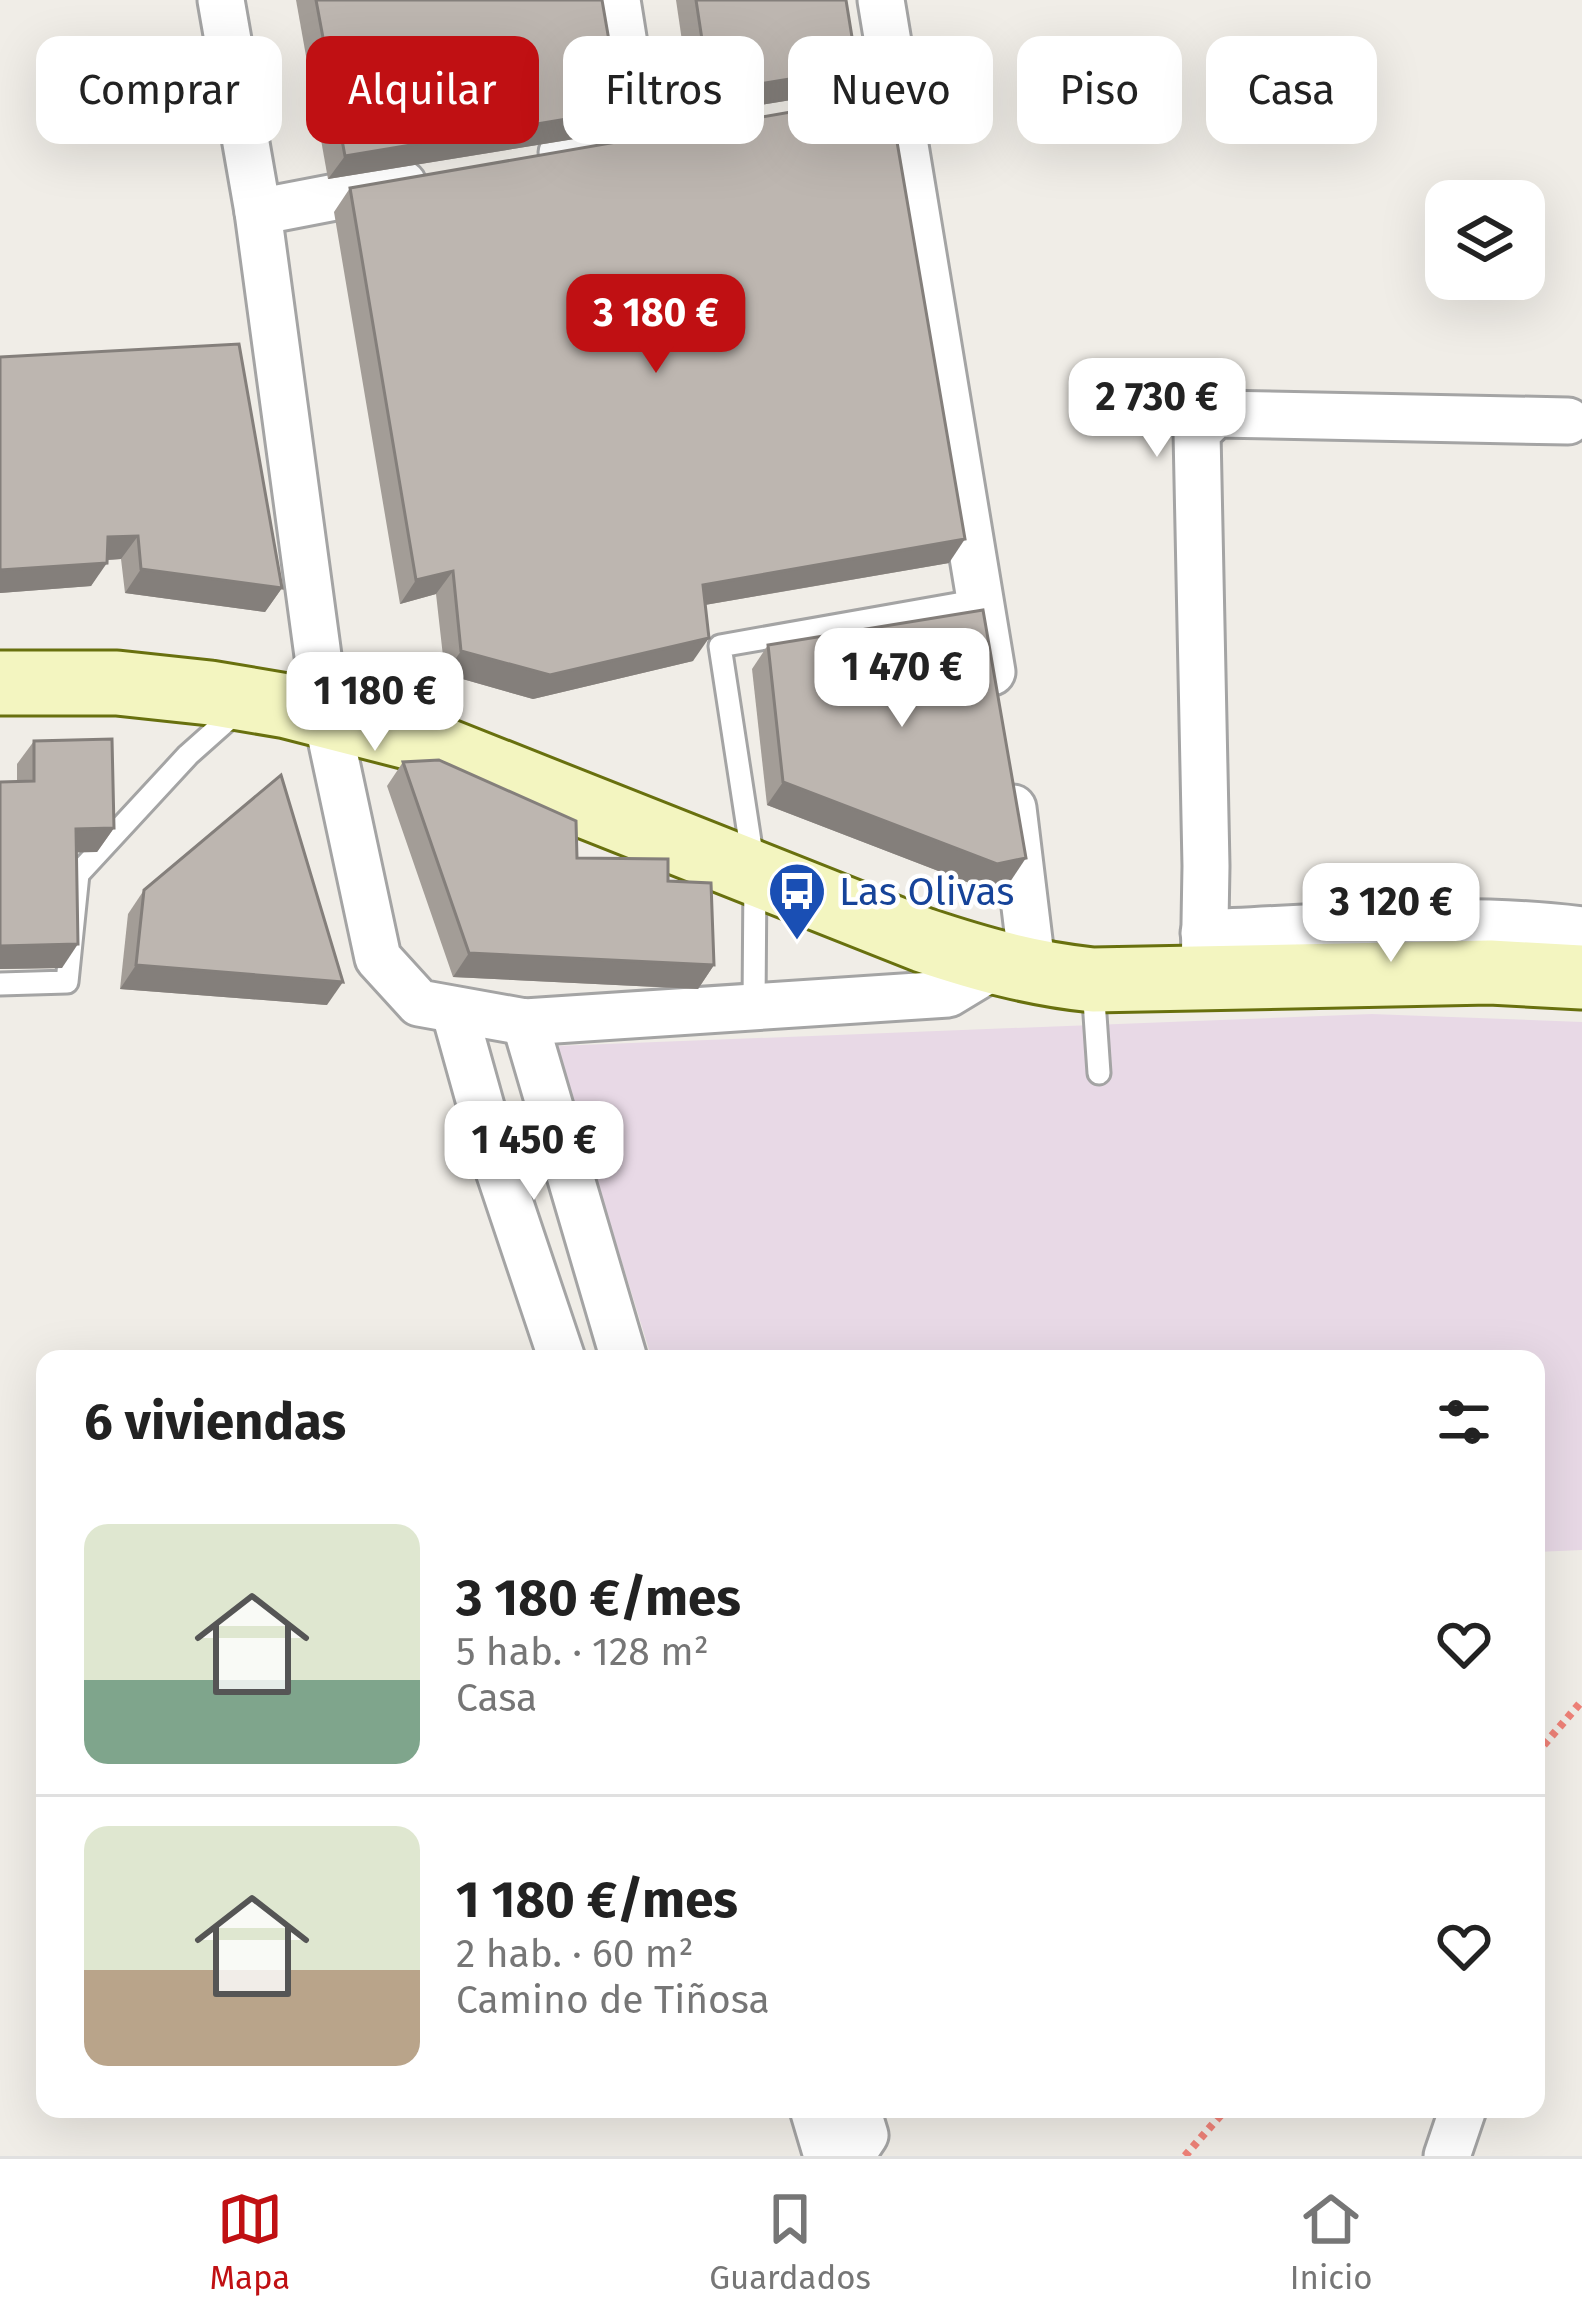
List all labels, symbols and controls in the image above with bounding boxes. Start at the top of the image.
chip: Comprar [36,36,282,144]
chip: Alquilar [306,36,539,144]
chip: Filtros [563,36,764,144]
chip: Nuevo [788,36,993,144]
chip: Piso [1017,36,1182,144]
chip: Casa [1206,36,1377,144]
map controls [1425,180,1545,300]
button: layers [1425,180,1545,300]
pin: 3 180 € [545,274,767,376]
text: 3 180 € [593,290,719,336]
pin: 2 730 € [1046,358,1268,460]
text: 2 730 € [1096,374,1218,420]
pin: 1 470 € [791,628,1013,730]
text: 1 470 € [841,644,963,690]
pin: 1 180 € [264,652,486,754]
text: 1 180 € [313,668,437,714]
bus stop icon: Las Olivas [766,860,828,942]
pin: 3 120 € [1280,863,1502,965]
place label: Las Olivas [839,869,1014,915]
text: 3 120 € [1330,879,1452,925]
pin: 1 450 € [423,1101,645,1203]
text: 1 450 € [472,1117,597,1163]
icon: filters [1431,1389,1497,1455]
text: 6 viviendas [84,1391,346,1453]
text: 3 180 €/mes [456,1567,741,1629]
icon: home [180,1572,324,1716]
icon: heart [1431,1611,1497,1677]
text: 5 hab. · 128 m² [456,1629,709,1675]
text: Casa [456,1675,537,1721]
text: 1 180 €/mes [456,1869,738,1931]
icon: home [180,1874,324,2018]
icon: heart [1431,1913,1497,1979]
text: 2 hab. · 60 m² [456,1931,694,1977]
text: Camino de Tiñosa [456,1977,770,2023]
tab: Mapa [209,2186,290,2298]
tab: Guardados [709,2186,871,2298]
tab: Inicio [1290,2186,1373,2298]

